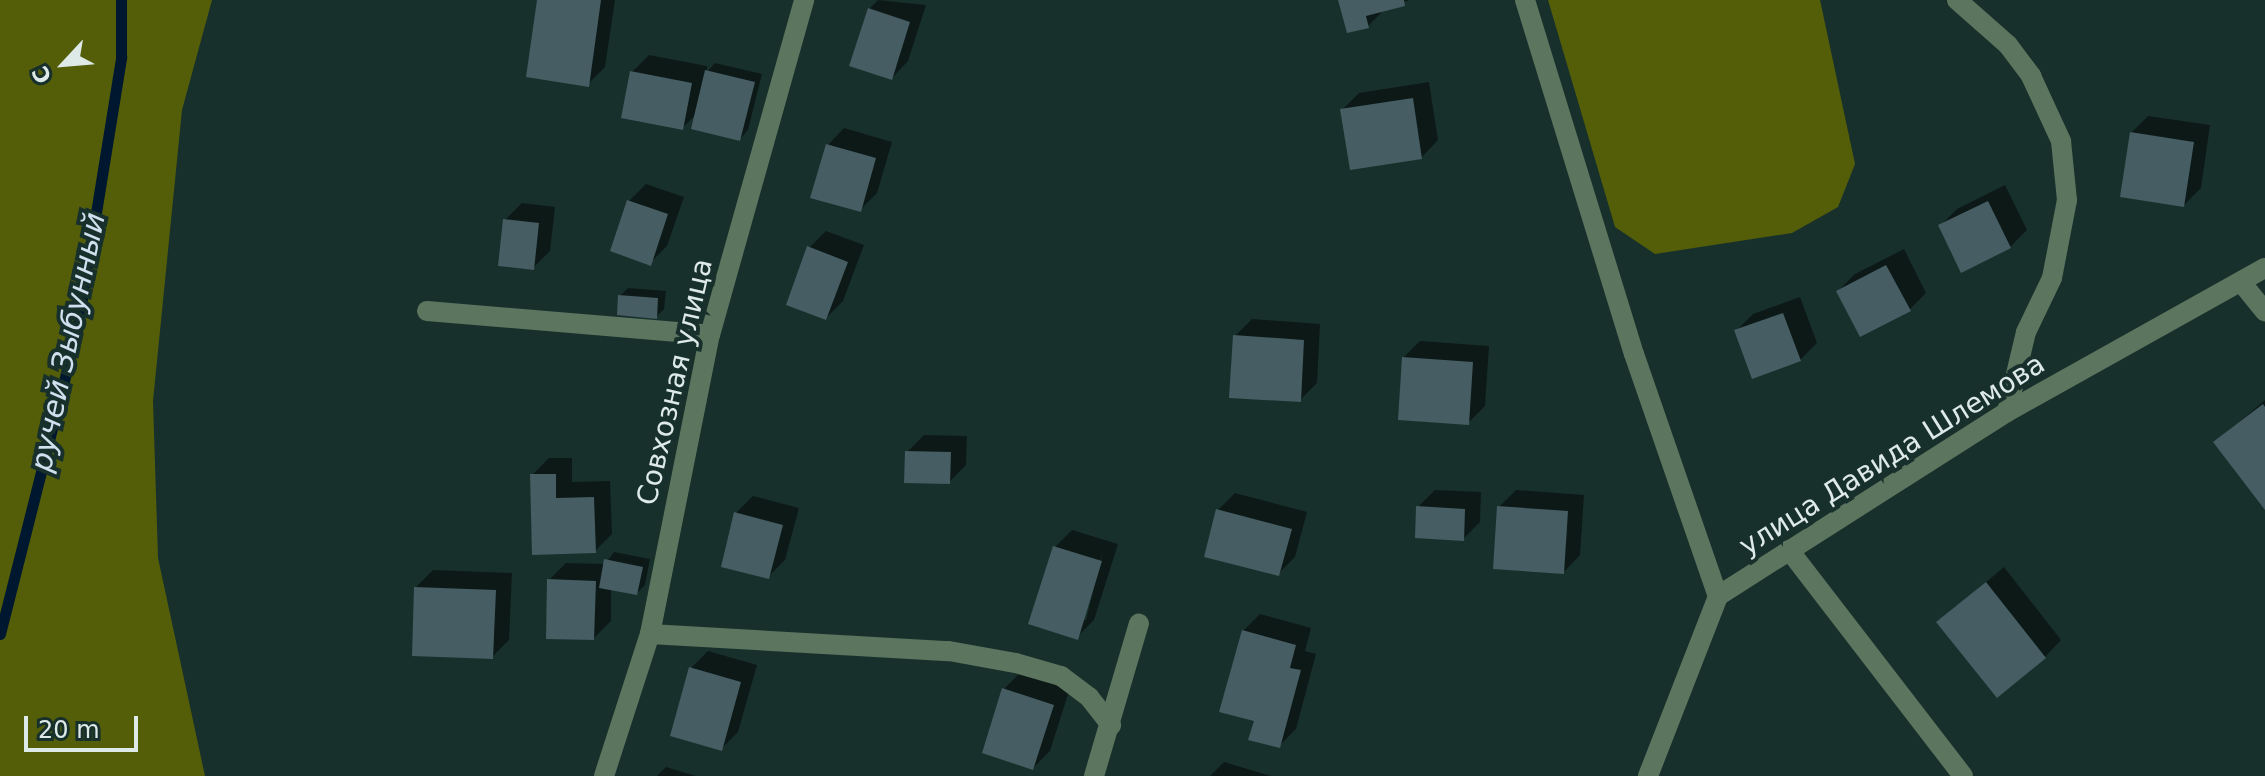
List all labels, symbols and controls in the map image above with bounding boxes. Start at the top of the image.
north arrow [24,24,104,104]
text: С [27,62,57,87]
water label: ручей Зыбунный [23,209,113,475]
street label: Совхозная улица [630,256,720,508]
street label: улица Давида Шлемова [1733,347,2051,563]
scale bar [28,700,142,750]
text: 20 m [38,716,100,744]

